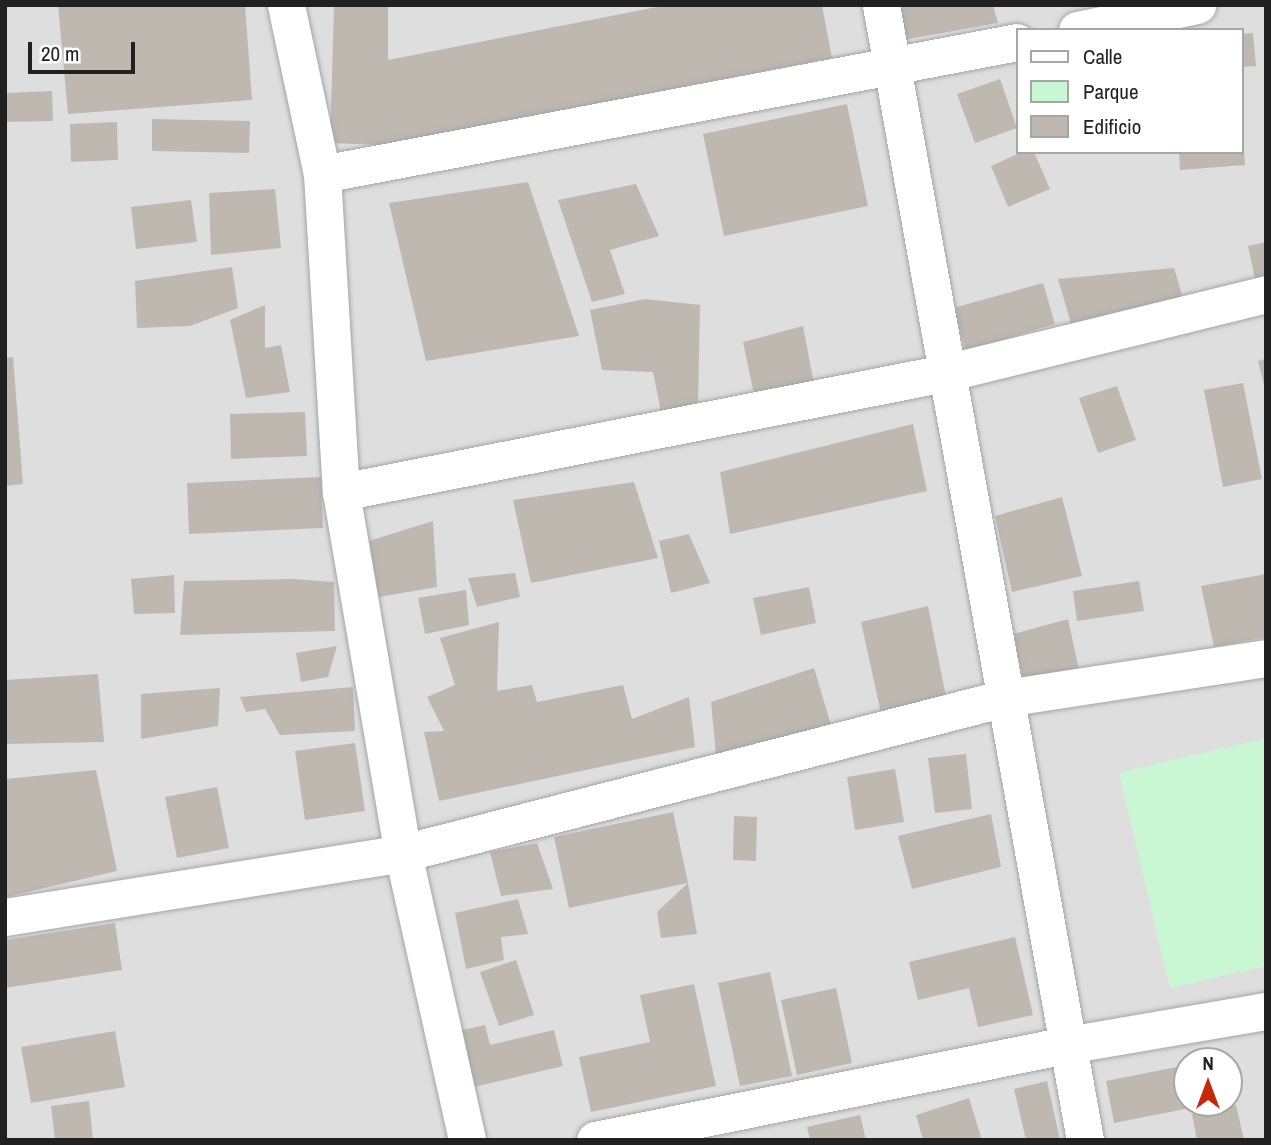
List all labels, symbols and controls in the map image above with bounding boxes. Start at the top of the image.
scale bar [32,28,138,72]
legend [1016,28,1243,154]
text: 20 m [41,39,79,68]
text: Calle [1083,42,1122,71]
text: Parque [1083,77,1139,106]
text: Edificio [1083,112,1141,141]
north arrow [1173,1047,1243,1117]
text: N [1202,1050,1214,1076]

